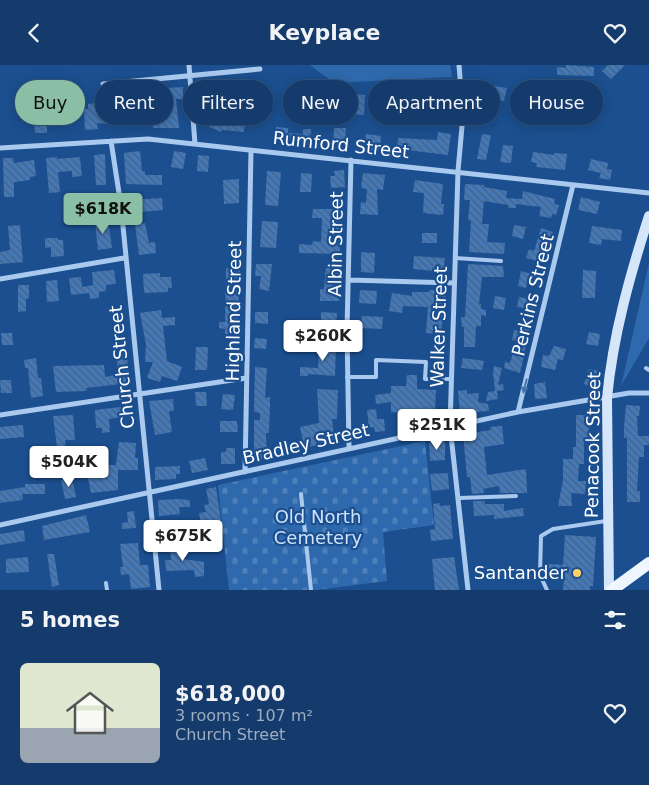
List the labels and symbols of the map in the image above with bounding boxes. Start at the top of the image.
street label: Rumford Street [272,127,410,162]
street label: Albin Street [324,191,347,297]
pin: $618K [68,193,138,235]
street label: Perkins Street [507,232,558,358]
street label: Highland Street [222,240,245,381]
street label: Walker Street [426,266,451,388]
street label: Church Street [105,304,138,430]
pin: $260K [288,319,358,362]
street label: Penacook Street [581,372,604,518]
one-way arrow [521,378,529,393]
pin: $251K [402,409,472,451]
street label: Bradley Street [241,419,371,468]
pin: $504K [34,445,104,488]
park label: Old North Cemetery [274,506,363,548]
pin: $675K [148,519,218,562]
place label: Santander [474,562,568,583]
marker: Santander [571,567,583,579]

